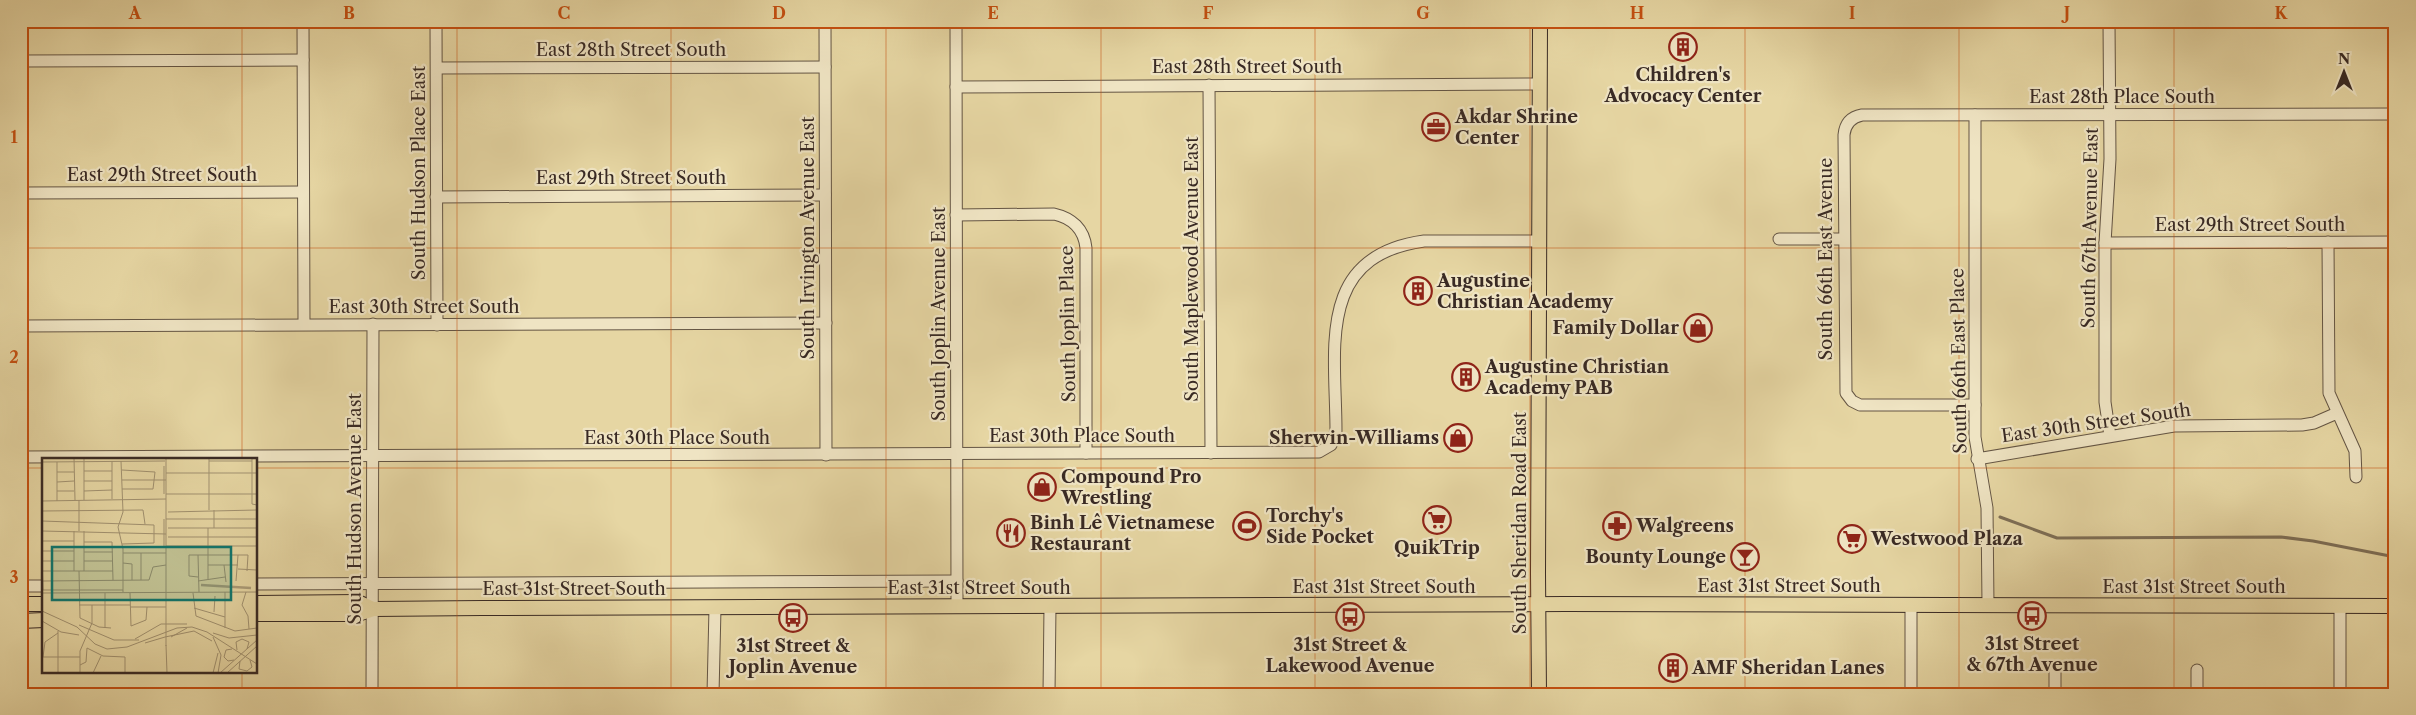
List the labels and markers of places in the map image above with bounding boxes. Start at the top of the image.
building icon: Children's Advocacy Center [1668,32,1698,62]
place label: Children's Advocacy Center [1603,64,1762,107]
place label: Akdar Shrine Center [1454,106,1578,149]
office icon: Akdar Shrine Center [1421,112,1451,142]
place label: Augustine Christian Academy [1436,270,1614,313]
building icon: Augustine Christian Academy [1403,276,1433,306]
shop icon: Family Dollar [1683,313,1713,343]
place label: Family Dollar [1553,317,1679,339]
place label: Augustine Christian Academy PAB [1484,356,1670,399]
building icon: Augustine Christian Academy PAB [1451,362,1481,392]
shop icon: Sherwin-Williams [1443,423,1473,453]
place label: Sherwin-Williams [1269,427,1439,449]
place label: Compound Pro Wrestling [1060,466,1202,509]
shop icon: Compound Pro Wrestling [1027,472,1057,502]
place label: Torchy's Side Pocket [1266,505,1375,548]
supermarket icon: QuikTrip [1422,505,1452,535]
sports icon: Torchy's Side Pocket [1232,511,1262,541]
pharmacy icon: Walgreens [1602,511,1632,541]
place label: Binh Lê Vietnamese Restaurant [1030,512,1215,555]
place label: Walgreens [1635,515,1734,537]
restaurant icon: Binh Lê Vietnamese Restaurant [996,518,1026,548]
supermarket icon: Westwood Plaza [1837,524,1867,554]
place label: Westwood Plaza [1870,528,2024,550]
place label: QuikTrip [1394,537,1480,559]
bar icon: Bounty Lounge [1730,542,1760,572]
place label: Bounty Lounge [1586,546,1726,568]
bus stop icon: 31st Street & 67th Avenue [2017,601,2047,631]
bus stop icon: 31st Street & Lakewood Avenue [1335,602,1365,632]
bus stop icon: 31st Street & Joplin Avenue [778,603,808,633]
place label: 31st Street & 67th Avenue [1966,633,2098,676]
place label: 31st Street & Lakewood Avenue [1265,634,1435,677]
place label: 31st Street & Joplin Avenue [726,635,857,678]
building icon: AMF Sheridan Lanes [1658,653,1688,683]
place label: AMF Sheridan Lanes [1691,657,1885,679]

